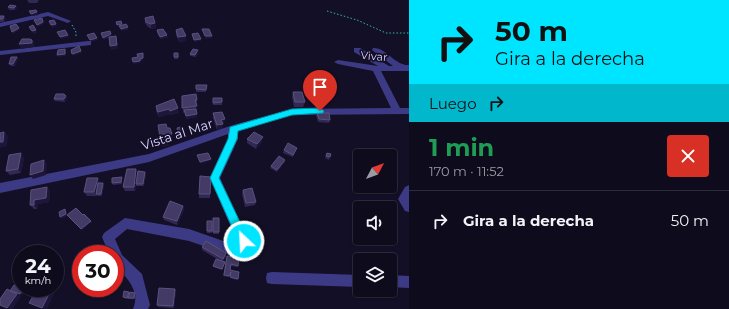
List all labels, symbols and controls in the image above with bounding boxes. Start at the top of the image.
text: 50 m [495,14,568,48]
icon: right [429,16,481,68]
street label: Vivar [360,48,388,64]
text: Gira a la derecha [495,48,645,70]
pin [303,70,337,111]
icon: arrive [309,76,331,98]
icon: right [485,92,507,114]
text: Luego [429,94,477,113]
street label: Vista al Mar [139,115,215,153]
text: 1 min [429,133,494,162]
button: close [667,135,709,177]
north arrow [353,149,397,193]
map controls [353,149,397,297]
text: 170 m · 11:52 [429,163,504,179]
button: sound [353,201,397,245]
icon: right [429,210,451,232]
text: Gira a la derecha [463,211,594,230]
text: 50 m [671,211,709,230]
position arrow [223,220,265,262]
speed limit sign: 30 [72,245,124,297]
button: layers [353,253,397,297]
text: 24 [25,254,51,278]
text: km/h [25,274,51,287]

